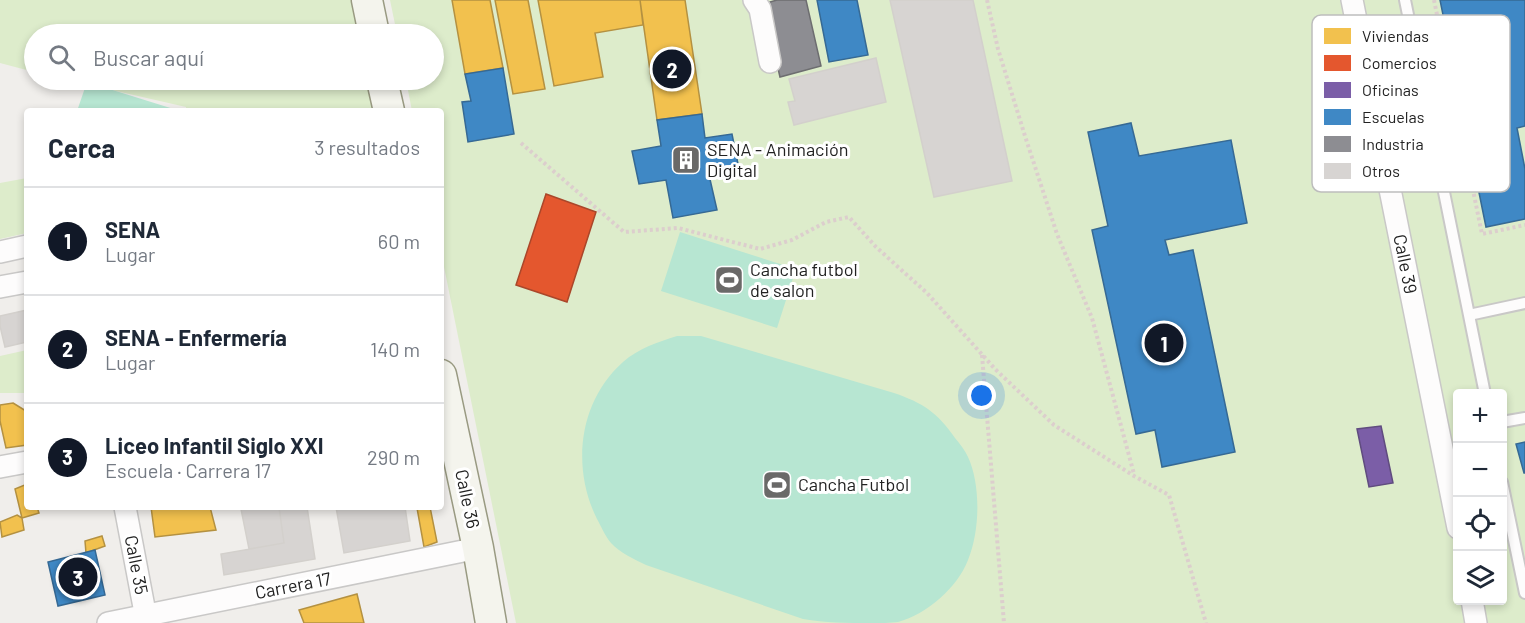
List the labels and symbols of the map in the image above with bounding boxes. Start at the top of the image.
legend [1312,15,1510,192]
text: Viviendas [1362,26,1429,45]
pin: 2 [652,46,692,92]
text: Comercios [1362,53,1437,72]
text: Oficinas [1362,80,1419,99]
text: Escuelas [1362,107,1424,126]
text: Industria [1362,134,1424,153]
place label: SENA - Animación Digital [707,138,848,181]
building icon: SENA - Animación Digital [670,144,702,176]
text: Otros [1362,161,1400,180]
street label: Calle 39 [1389,232,1423,295]
place label: Cancha futbol de salon [750,258,858,301]
sports icon: Cancha futbol de salon [713,264,745,296]
pin: 1 [1144,320,1184,366]
your location [967,381,996,410]
street label: Calle 36 [451,467,485,530]
sports icon: Cancha Futbol [761,469,793,501]
place label: Cancha Futbol [798,473,909,495]
street label: Calle 35 [120,533,154,596]
pin: 3 [58,554,98,600]
street label: Carrera 17 [253,567,333,603]

